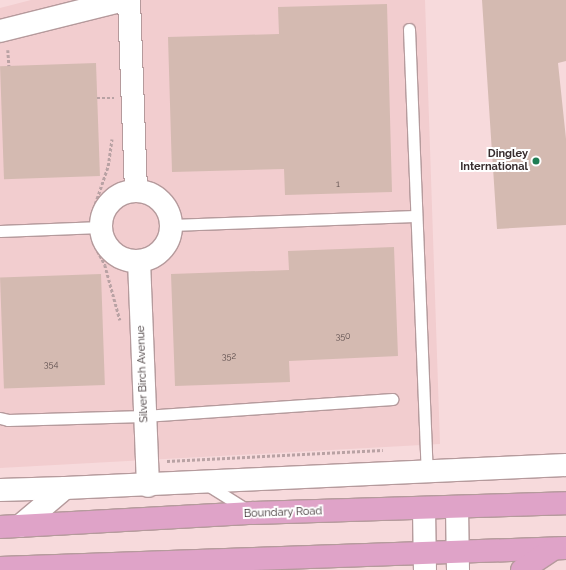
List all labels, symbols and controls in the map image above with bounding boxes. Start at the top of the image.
place label: Dingley International [460,148,528,174]
marker: Dingley International [531,156,541,166]
house number: 1 [336,179,340,189]
street label: Silver Birch Avenue [135,325,151,423]
house number: 350 [335,331,351,341]
house number: 352 [222,351,236,361]
house number: 354 [44,359,58,369]
street label: Boundary Road [243,505,323,521]

